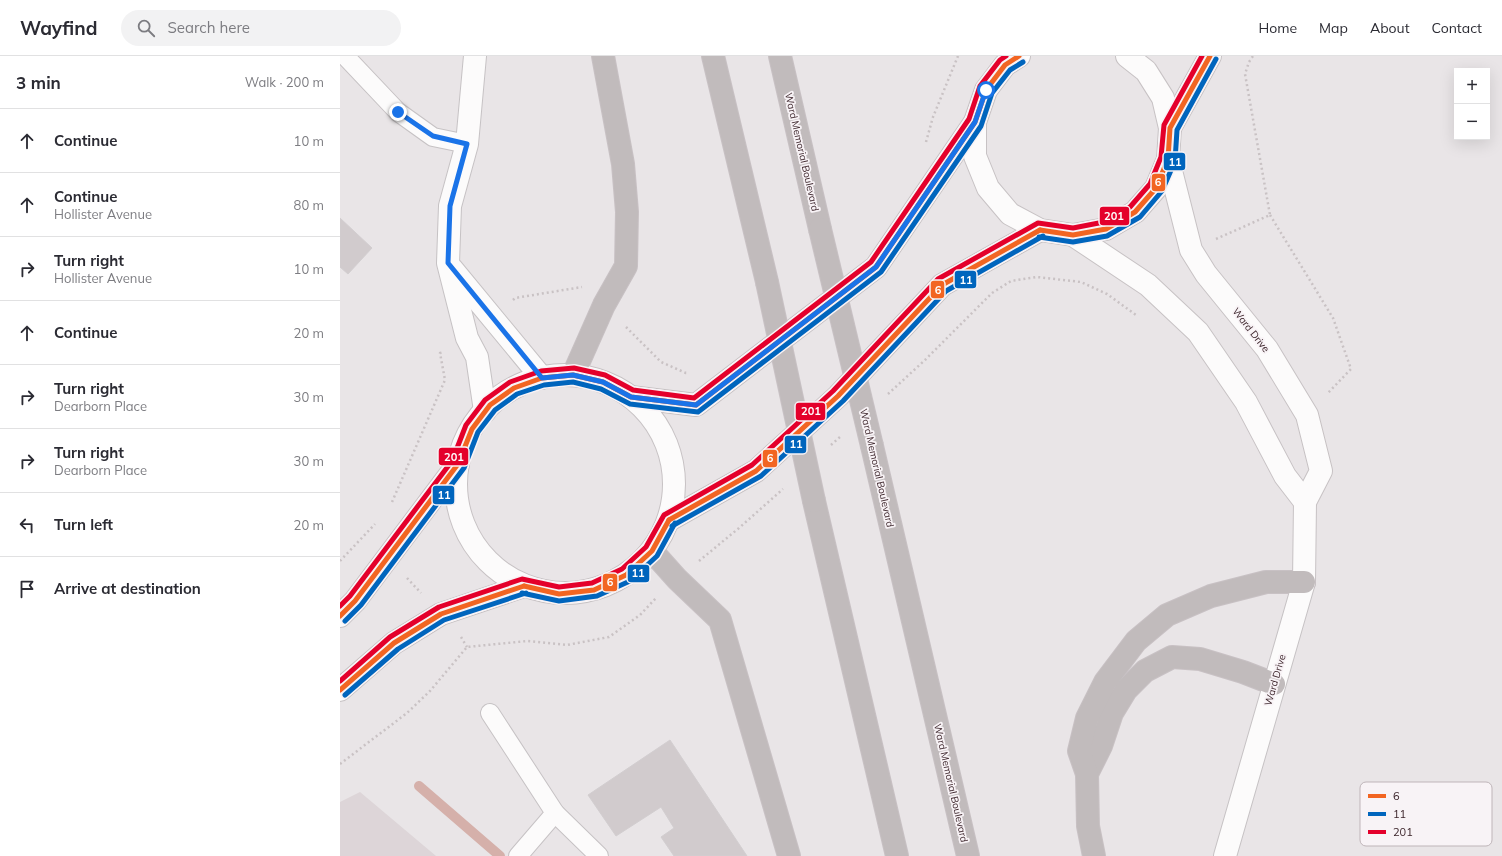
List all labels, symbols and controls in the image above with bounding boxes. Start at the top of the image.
search box [121,10,401,46]
text: Wayfind [20,16,97,40]
icon: search [135,17,157,39]
text: Search here [167,18,250,37]
text: Home [1258,19,1297,37]
text: Map [1319,19,1348,37]
text: About [1370,19,1410,37]
text: Contact [1432,19,1482,37]
map controls [1454,68,1490,140]
button: + [1454,68,1490,104]
text: 3 min [16,72,61,93]
text: Walk · 200 m [245,74,324,90]
route start [977,81,995,99]
street label: Ward Memorial Boulevard [782,92,822,212]
route end [389,103,407,121]
button: − [1454,104,1490,140]
icon: ahead [16,130,38,152]
text: Continue [54,131,117,150]
text: 10 m [294,133,324,149]
line badge: 11 [1163,152,1186,171]
text: 11 [1168,155,1182,169]
line badge: 6 [1151,173,1166,192]
text: 6 [1155,175,1162,189]
text: Continue [54,187,117,206]
icon: ahead [16,194,38,216]
text: 80 m [294,197,324,213]
text: Hollister Avenue [54,206,152,222]
line badge: 201 [1099,206,1130,226]
text: 201 [1104,209,1124,223]
text: Turn right [54,251,124,270]
icon: right [16,258,38,280]
text: 10 m [294,261,324,277]
text: Hollister Avenue [54,270,152,286]
line badge: 11 [954,270,977,289]
text: 11 [959,273,973,287]
line badge: 6 [930,280,945,299]
text: 6 [935,283,942,297]
street label: Ward Drive [1230,305,1272,355]
icon: ahead [16,322,38,344]
text: Continue [54,323,117,342]
text: 20 m [294,325,324,341]
text: Turn right [54,379,124,398]
icon: right [16,386,38,408]
text: 30 m [294,389,324,405]
text: Dearborn Place [54,398,147,414]
line badge: 201 [795,402,826,421]
text: 201 [801,404,821,418]
street label: Ward Memorial Boulevard [857,408,897,528]
line badge: 11 [784,435,807,454]
text: 11 [789,437,803,451]
text: Turn right [54,443,124,462]
line badge: 201 [438,447,469,466]
line badge: 6 [762,449,778,468]
icon: right [16,450,38,472]
text: 201 [444,450,464,464]
text: 6 [767,451,774,465]
text: 30 m [294,453,324,469]
text: Dearborn Place [54,462,147,478]
line badge: 11 [432,485,455,505]
text: 11 [437,488,451,502]
icon: left [16,514,38,536]
text: Turn left [54,515,113,534]
text: 20 m [294,517,324,533]
line badge: 11 [627,564,650,583]
text: 11 [631,566,645,580]
line badge: 6 [602,573,618,592]
text: 6 [607,575,614,589]
icon: arrive [16,578,38,600]
text: Arrive at destination [54,579,201,598]
street label: Ward Drive [1261,653,1289,707]
street label: Ward Memorial Boulevard [931,723,971,843]
legend [1360,782,1492,846]
text: 6 [1393,789,1400,803]
text: 11 [1393,807,1406,821]
text: 201 [1393,825,1413,839]

